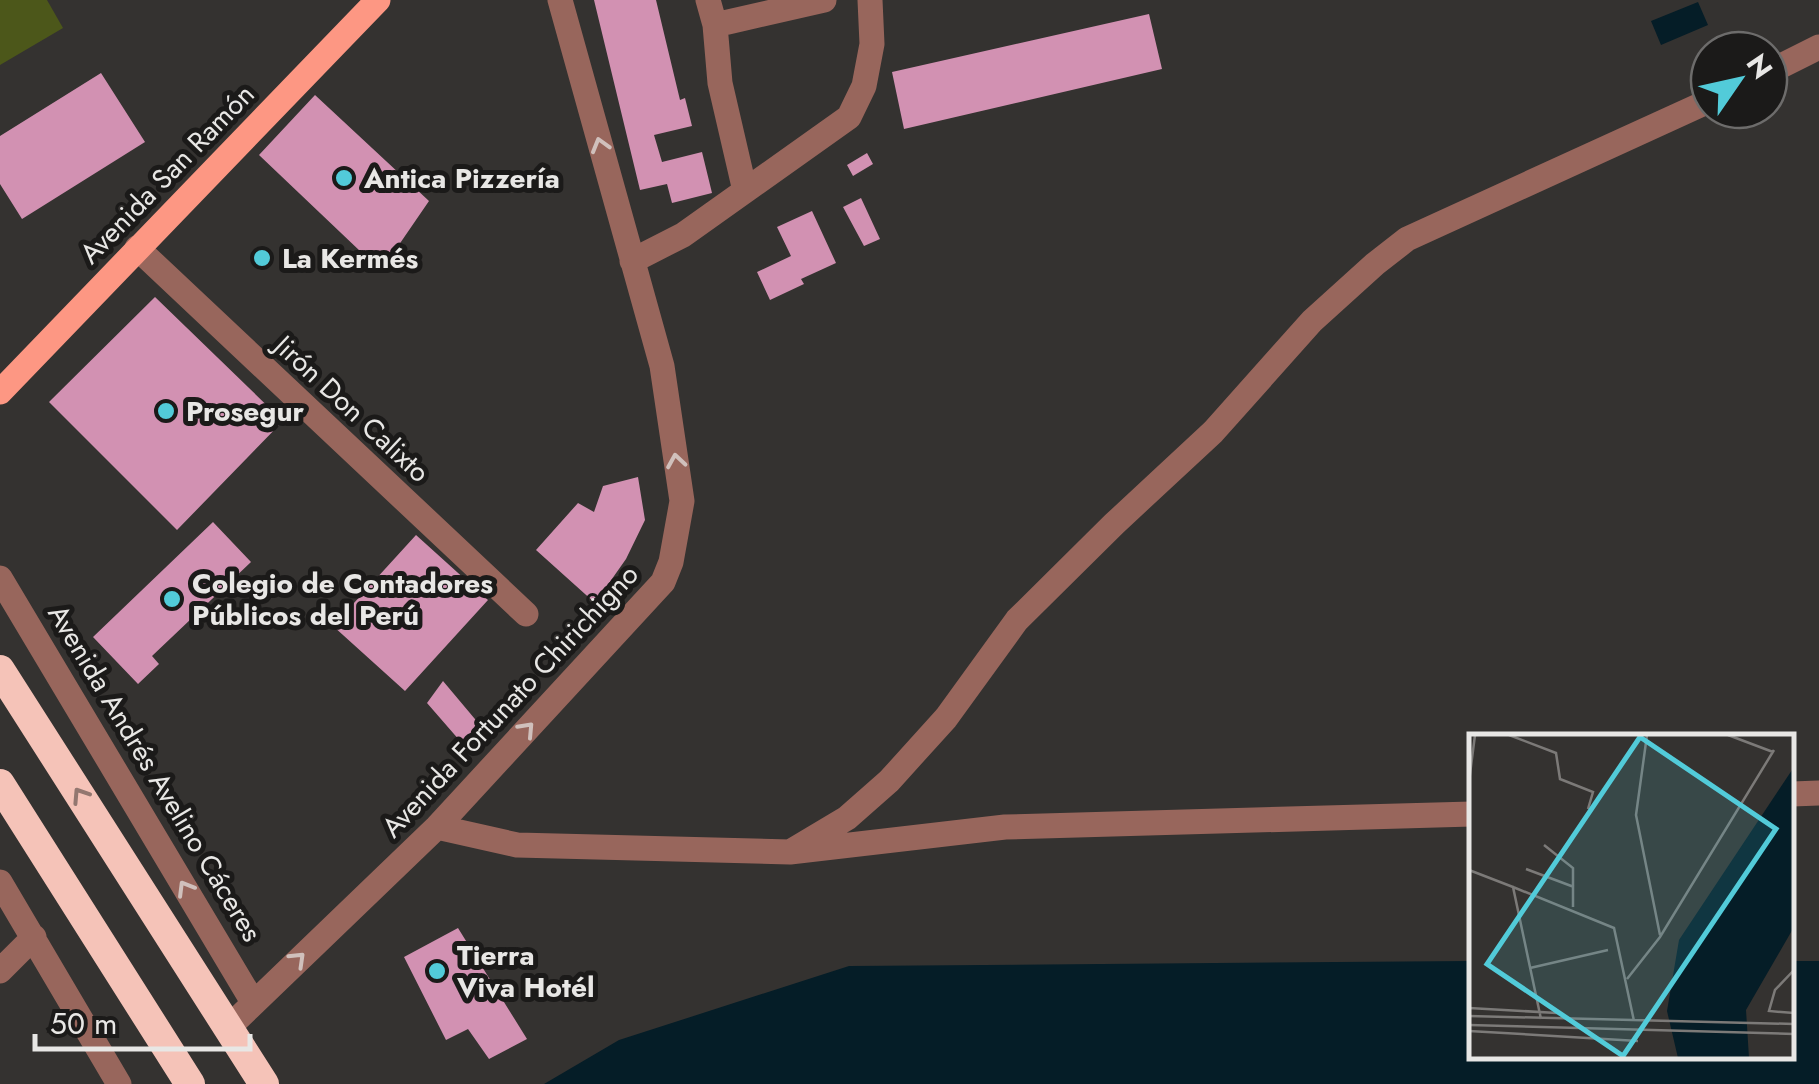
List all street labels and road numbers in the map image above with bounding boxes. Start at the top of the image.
street label: Avenida San Ramón [70,75,264,273]
street label: Jirón Don Calixto [262,323,439,492]
street label: Avenida Fortunato Chirichigno [372,555,648,847]
street label: Avenida Andrés Avelino Cáceres [38,597,272,949]

